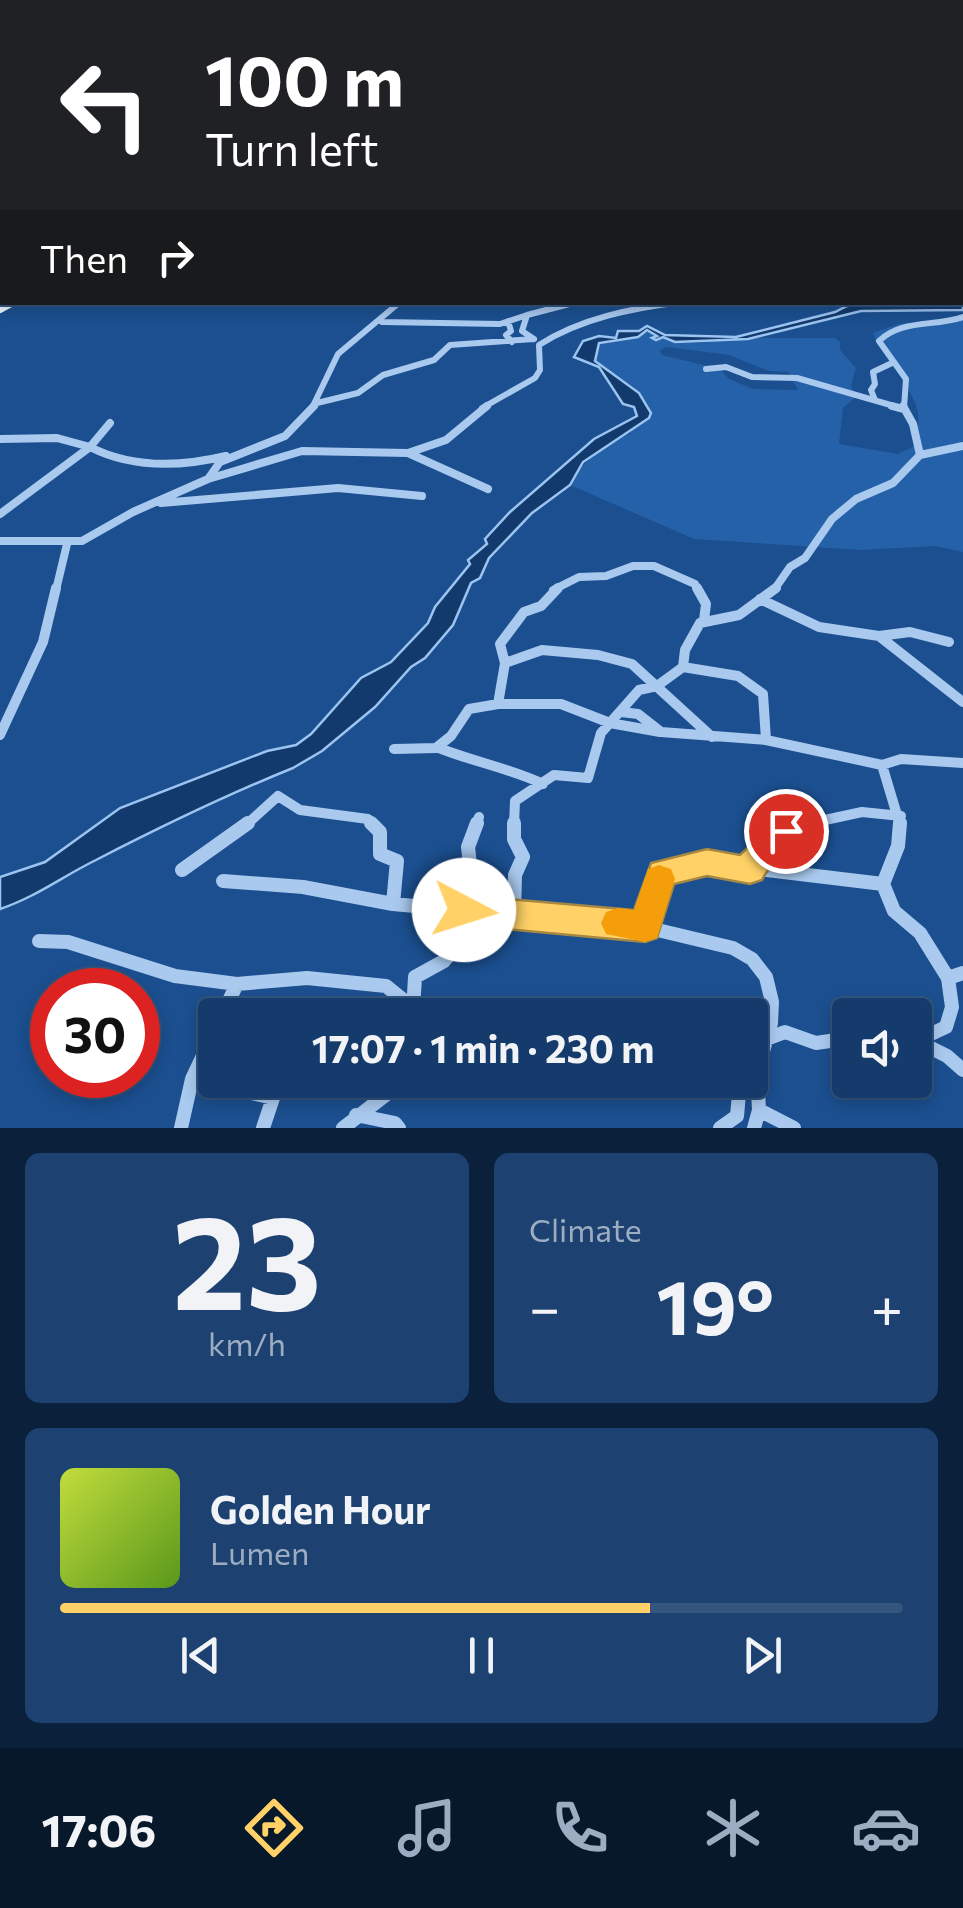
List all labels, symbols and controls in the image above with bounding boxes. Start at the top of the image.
text: 100 m [205,35,404,120]
icon: left [40,40,170,170]
text: Turn left [205,120,379,175]
icon: right [148,230,203,285]
text: Then [40,234,128,281]
pin [744,789,829,874]
icon: arrive [759,804,814,859]
position arrow [412,858,516,962]
speed limit sign: 30 [30,968,160,1098]
map controls [832,998,932,1098]
button: sound [832,998,932,1098]
text: 17:07 · 1 min · 230 m [312,1024,654,1071]
text: 23 [172,1178,322,1337]
text: Climate [529,1209,642,1249]
text: 19° [657,1259,774,1350]
text: − [529,1272,560,1339]
text: + [871,1272,903,1339]
text: km/h [208,1323,286,1363]
text: Golden Hour [210,1485,431,1532]
text: Lumen [210,1532,309,1572]
icon: previous [173,1628,228,1683]
icon: pause [454,1628,509,1683]
icon: next [735,1628,790,1683]
icon: directions [239,1793,309,1863]
icon: music [392,1793,462,1863]
icon: phone [545,1793,615,1863]
icon: climate [698,1793,768,1863]
icon: car [851,1793,921,1863]
text: 17:06 [42,1801,156,1856]

